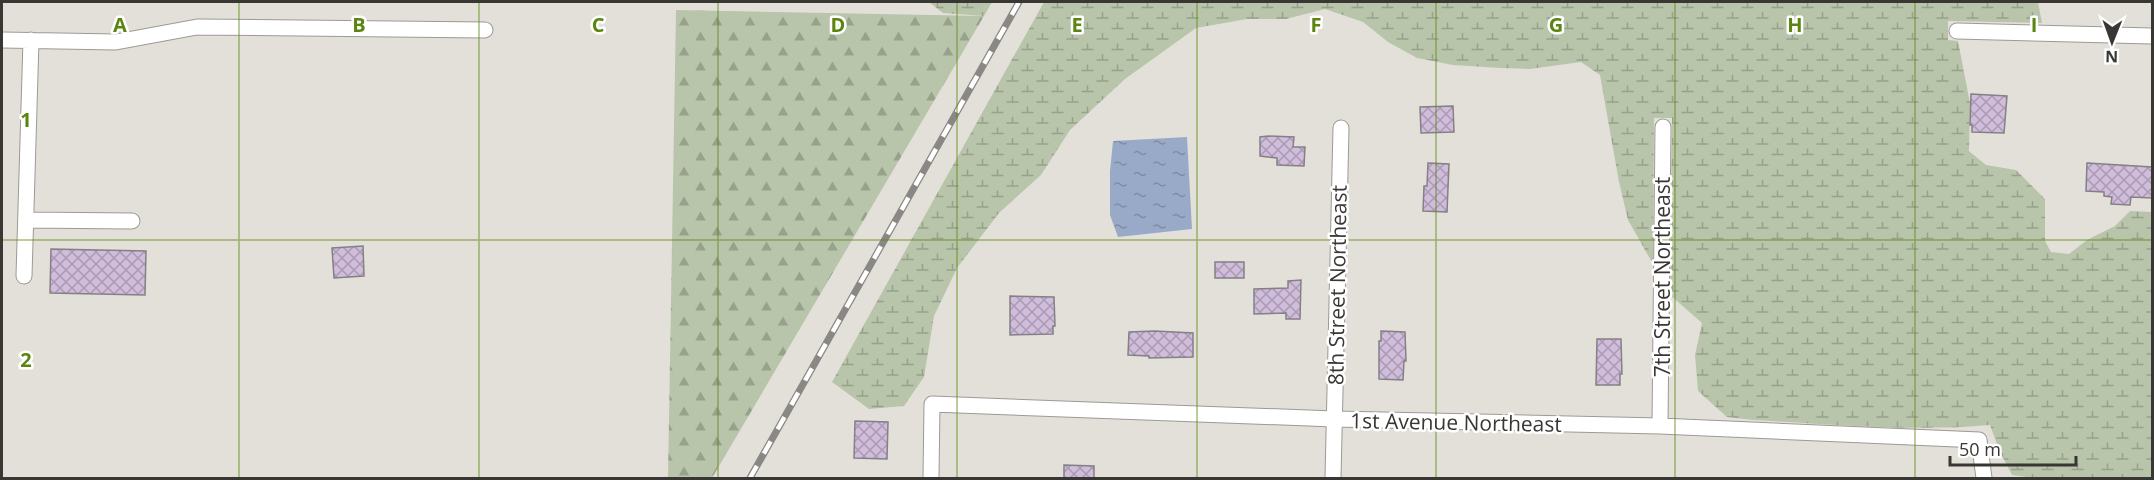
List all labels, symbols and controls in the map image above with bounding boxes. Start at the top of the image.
text: A [113,11,127,38]
text: B [352,11,366,38]
text: C [592,11,605,38]
text: D [831,11,845,38]
text: E [1071,11,1083,38]
text: F [1311,11,1321,38]
text: G [1549,11,1563,38]
text: H [1787,11,1803,38]
text: I [2031,11,2037,38]
north arrow [2082,12,2142,72]
text: N [2105,46,2118,68]
text: 1 [20,106,32,133]
street label: 7th Street Northeast [1648,177,1676,377]
street label: 8th Street Northeast [1321,185,1353,385]
text: 2 [20,346,32,373]
street label: 1st Avenue Northeast [1350,406,1562,438]
scale bar [1950,429,2076,467]
text: 50 m [1959,437,2001,461]

